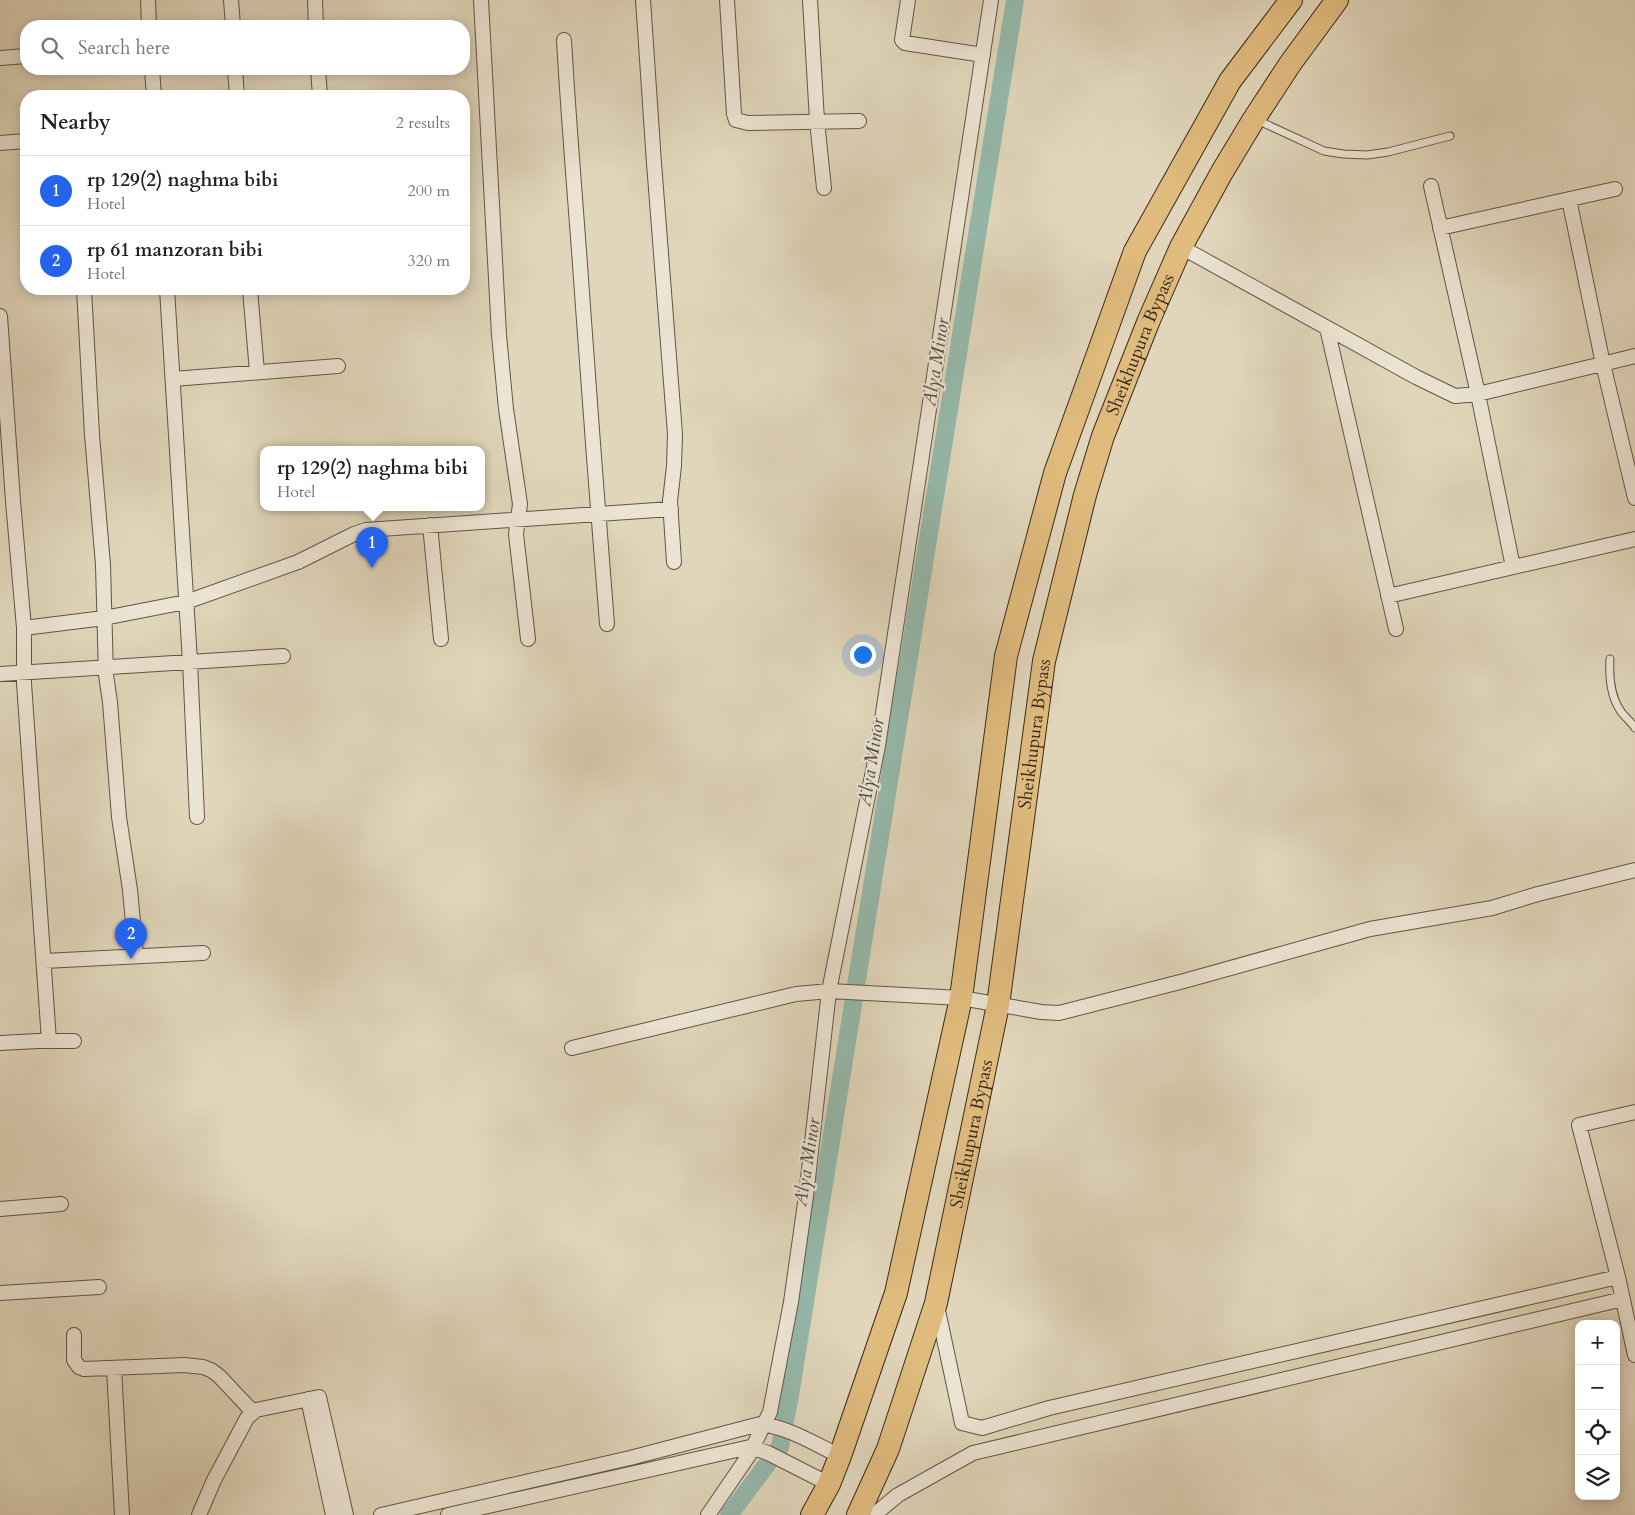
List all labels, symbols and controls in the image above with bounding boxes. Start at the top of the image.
search box [20,20,470,75]
icon: search [38,34,66,62]
text: Search here [78,35,170,61]
text: Nearby [40,108,111,137]
text: 2 results [396,112,450,134]
text: rp 129(2) naghma bibi [87,167,278,193]
text: 1 [52,180,60,202]
text: 200 m [408,180,450,202]
text: Hotel [87,193,125,215]
text: rp 61 manzoran bibi [87,237,263,263]
text: 2 [52,250,60,272]
text: 320 m [408,250,450,272]
text: Hotel [87,263,125,285]
street label: Sheikhupura Bypass [1100,270,1181,419]
water label: Alya Minor [916,315,956,409]
popup [260,446,485,511]
text: rp 129(2) naghma bibi [277,455,468,481]
text: Hotel [277,481,315,503]
pin: 1 [356,527,388,568]
your location [850,642,876,668]
street label: Sheikhupura Bypass [1012,657,1057,811]
water label: Alya Minor [851,715,891,809]
pin: 2 [115,918,147,959]
street label: Sheikhupura Bypass [944,1057,999,1211]
water label: Alya Minor [787,1115,827,1209]
map controls [1575,1320,1620,1500]
button: + [1575,1320,1620,1365]
button: − [1575,1365,1620,1410]
button: locate [1575,1410,1620,1455]
button: layers [1575,1455,1620,1500]

